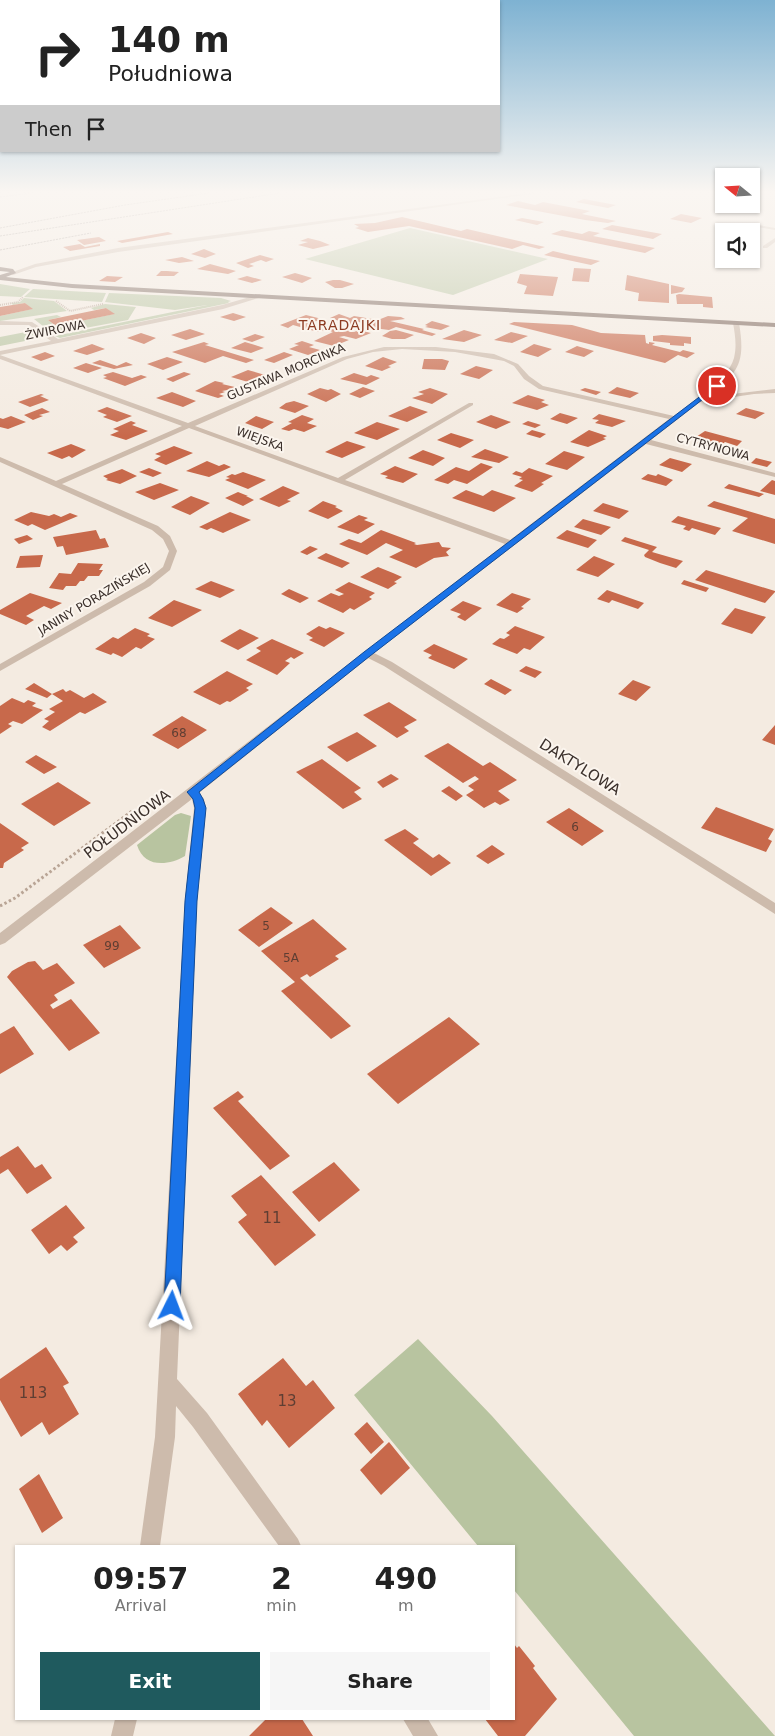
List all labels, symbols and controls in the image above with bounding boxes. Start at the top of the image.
icon: right [25,20,90,85]
text: 140 m [108,20,230,60]
text: Południowa [108,61,233,86]
icon: arrive [82,115,110,143]
text: Then [25,118,72,140]
north arrow [715,168,760,212]
map controls [715,168,760,268]
button: sound [715,223,760,268]
street label: ŻWIROWA [24,316,87,343]
district label: TARADAJKI [298,317,381,333]
street label: GUSTAWA MORCINKA [225,340,348,403]
pin [696,365,738,407]
icon: arrive [703,372,731,400]
street label: WIEJSKA [234,424,287,454]
street label: CYTRYNOWA [675,430,752,464]
street label: JANINY PORAZIŃSKIEJ [34,559,152,638]
house number: 68 [171,726,187,740]
street label: DAKTYLOWA [536,735,625,800]
street label: POŁUDNIOWA [80,785,174,862]
house number: 6 [571,820,579,834]
house number: 5 [262,919,270,933]
house number: 99 [104,939,120,953]
house number: 5A [283,951,300,965]
house number: 11 [262,1209,282,1227]
position arrow [145,1279,197,1331]
house number: 113 [19,1384,47,1402]
house number: 13 [277,1392,297,1410]
text: 09:57 [93,1561,188,1596]
text: 2 [271,1561,292,1596]
text: 490 [374,1561,437,1596]
text: Arrival [115,1596,167,1615]
text: min [266,1596,297,1615]
text: m [398,1596,414,1615]
button: Exit [40,1652,260,1710]
button: Share [270,1652,490,1710]

